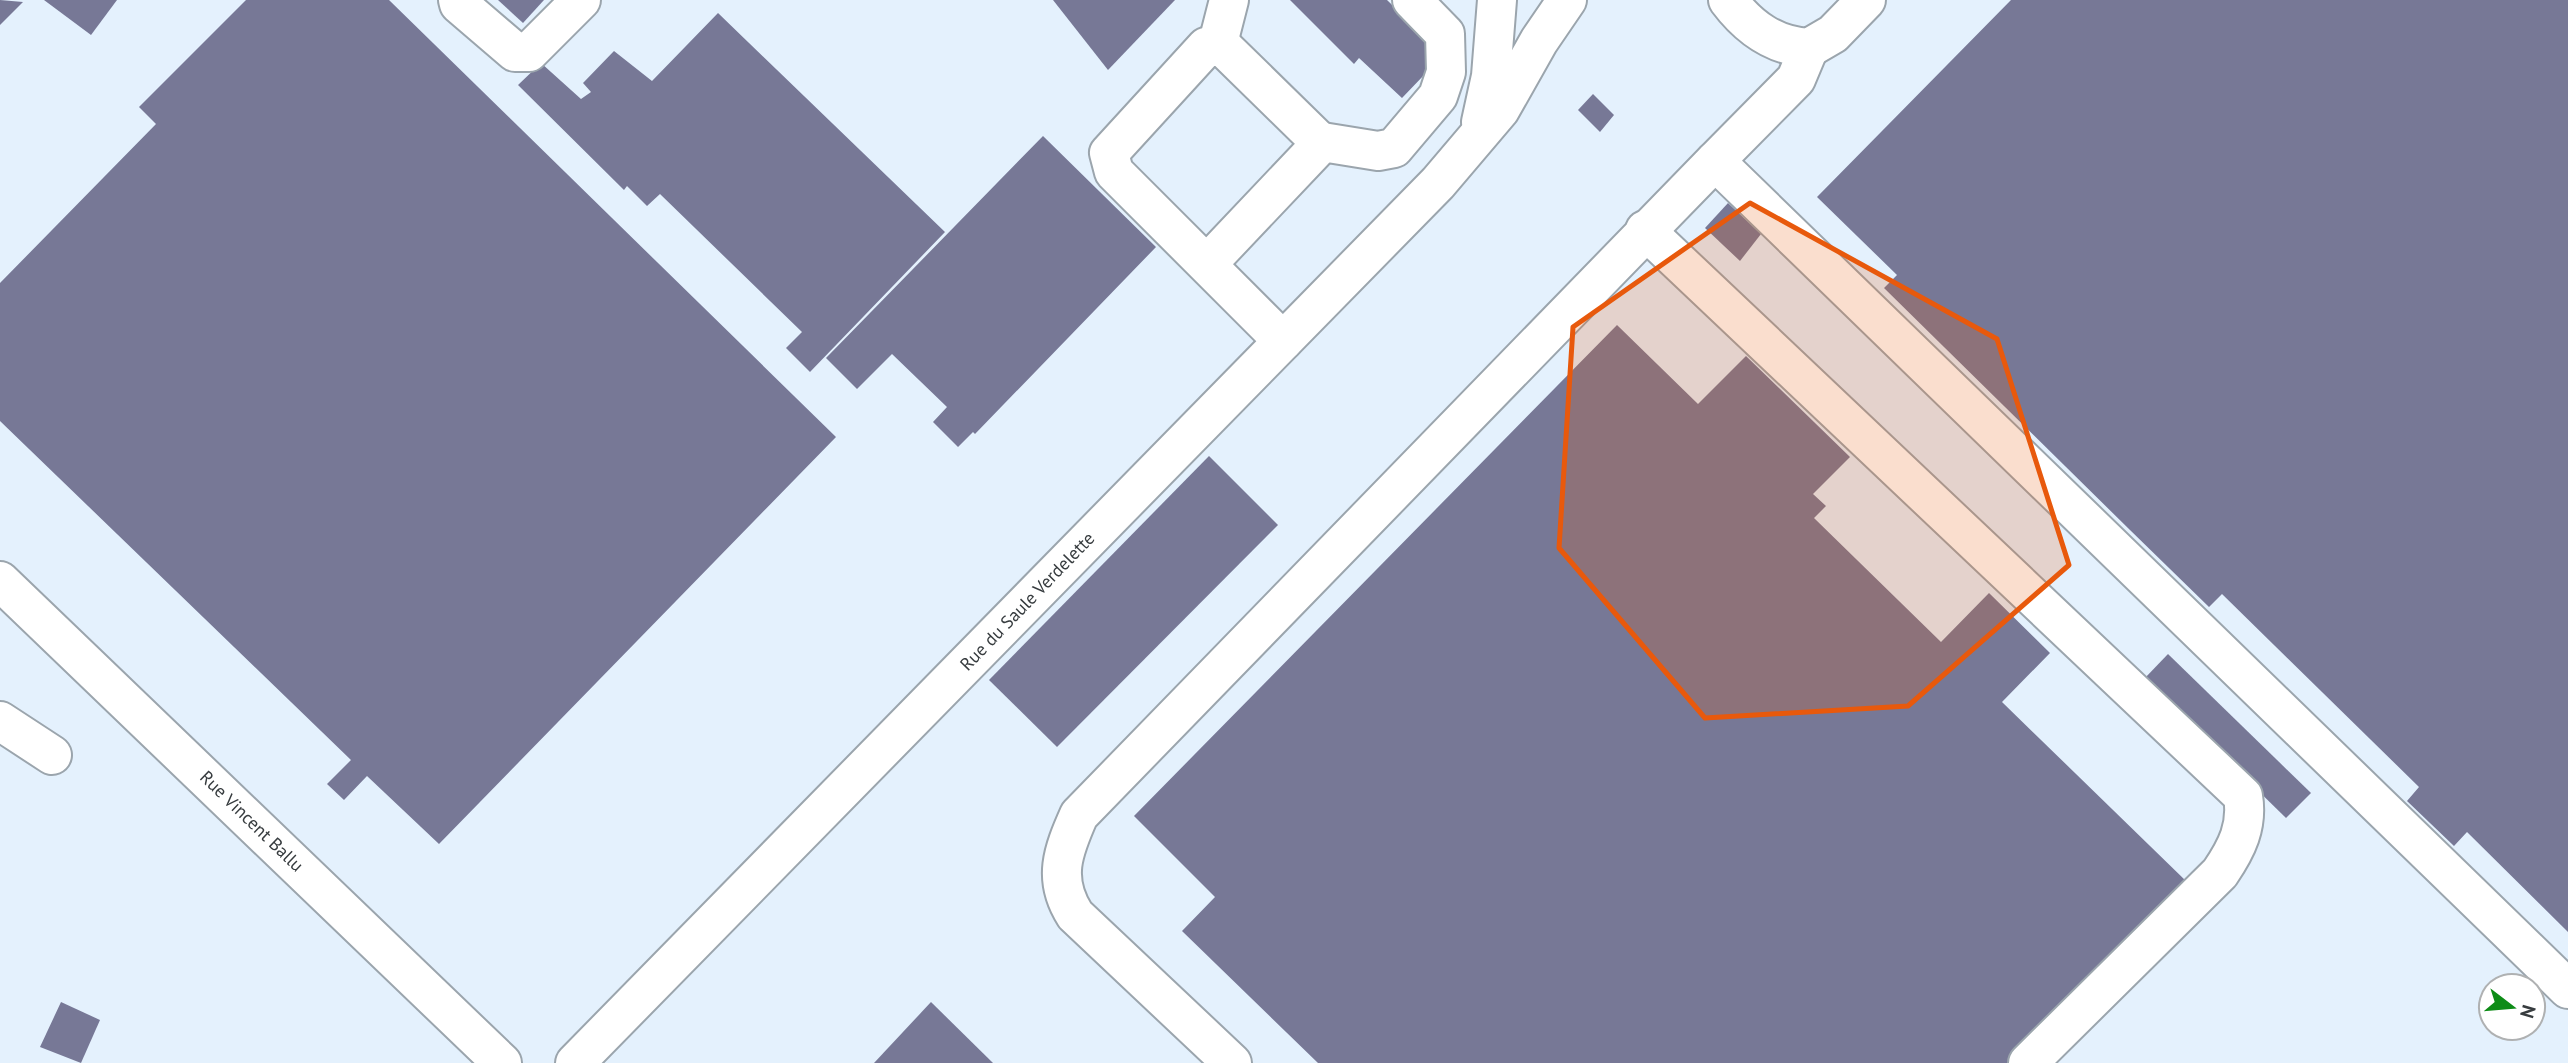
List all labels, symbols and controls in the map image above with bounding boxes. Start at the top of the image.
street label: Rue du Saule Verdelette [955,527,1099,675]
street label: Rue Vincent Ballu [195,766,309,876]
north arrow [2477,972,2547,1042]
text: N [2515,1002,2542,1021]

